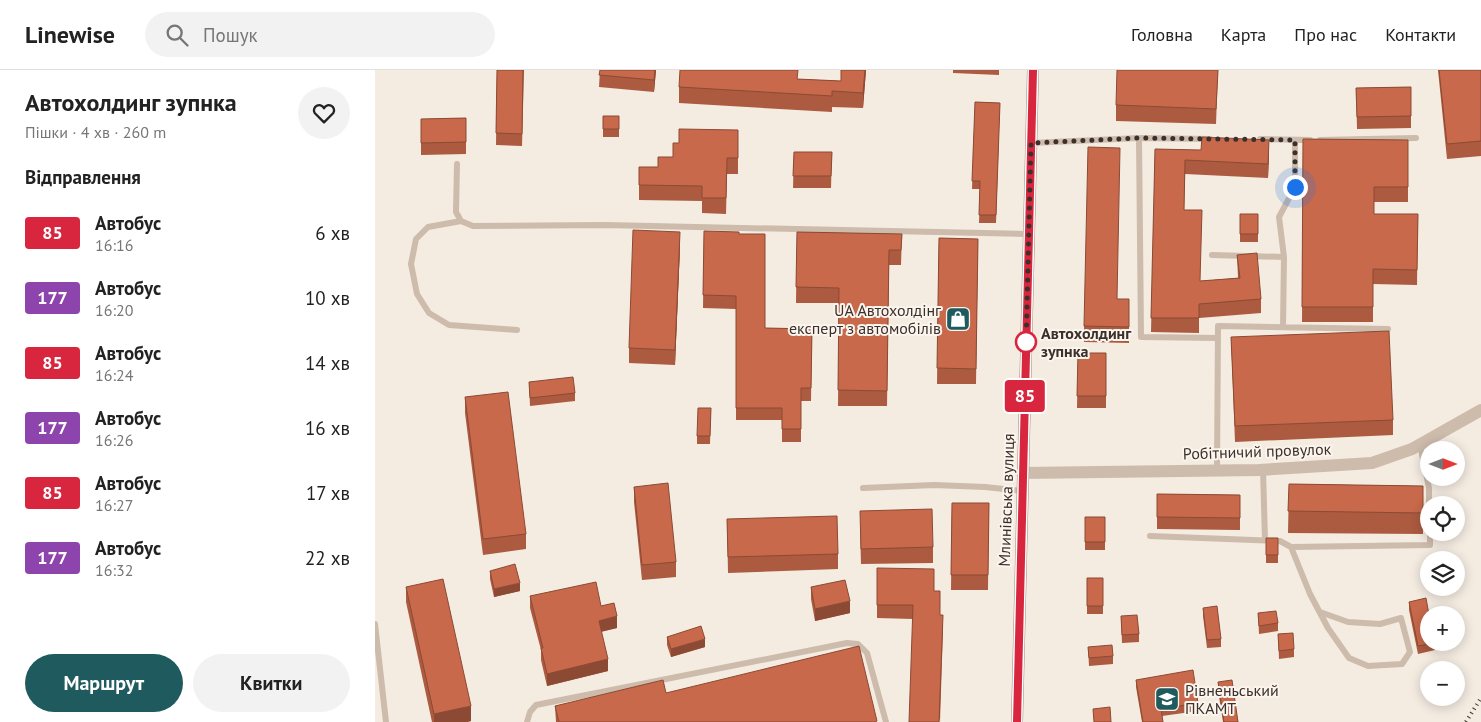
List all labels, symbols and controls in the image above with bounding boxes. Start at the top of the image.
search box [145,12,495,57]
text: Linewise [25,19,115,50]
icon: search [163,21,191,49]
text: Пошук [203,23,258,47]
text: Головна [1131,23,1193,46]
text: Карта [1221,23,1266,46]
text: Про нас [1294,23,1357,46]
text: Контакти [1385,23,1456,46]
text: Автохолдинг зупнка [25,87,237,118]
button: heart [298,87,350,139]
text: Пішки · 4 хв · 260 m [25,122,166,142]
text: Відправлення [25,165,141,189]
your location [1283,175,1308,200]
text: Автобус [95,211,161,235]
text: 85 [42,221,63,244]
text: 6 хв [315,221,350,245]
text: 16:16 [95,235,133,255]
text: Автобус [95,276,161,300]
text: 177 [37,286,68,309]
text: 10 хв [305,286,350,310]
text: 16:20 [95,300,133,320]
place label: UA Автохолдінг експерт з автомобілів [789,300,941,338]
shop icon: UA Автохолдінг експерт з автомобілів [945,306,971,332]
place label: Автохолдинг зупнка [1041,323,1132,361]
marker: Автохолдинг зупнка [1015,331,1037,353]
text: Автобус [95,341,161,365]
text: 85 [42,351,63,374]
text: 14 хв [305,351,350,375]
text: 16:24 [95,365,133,385]
line badge: 85 [1003,380,1047,412]
text: 85 [1015,384,1035,407]
text: Автобус [95,406,161,430]
text: 177 [37,416,68,439]
text: 16 хв [305,416,350,440]
text: 16:26 [95,430,133,450]
street label: Млинівська вулиця [994,433,1018,567]
street label: Робітничий провулок [1182,438,1332,464]
north arrow [1420,441,1465,486]
map controls [1420,441,1465,706]
text: Автобус [95,471,161,495]
text: 85 [42,481,63,504]
text: 17 хв [306,481,350,505]
text: 16:27 [95,495,133,515]
button: locate [1420,496,1465,541]
text: Автобус [95,536,161,560]
text: 177 [37,546,68,569]
text: 22 хв [305,546,350,570]
button: layers [1420,551,1465,596]
text: 16:32 [95,560,133,580]
button: + [1420,606,1465,651]
button: Маршрут [25,654,183,712]
button: Квитки [193,654,350,712]
button: − [1420,661,1465,706]
place label: Рівненьський ПКАМТ [1185,680,1279,718]
school or university icon: Рівненьський ПКАМТ [1154,686,1180,712]

